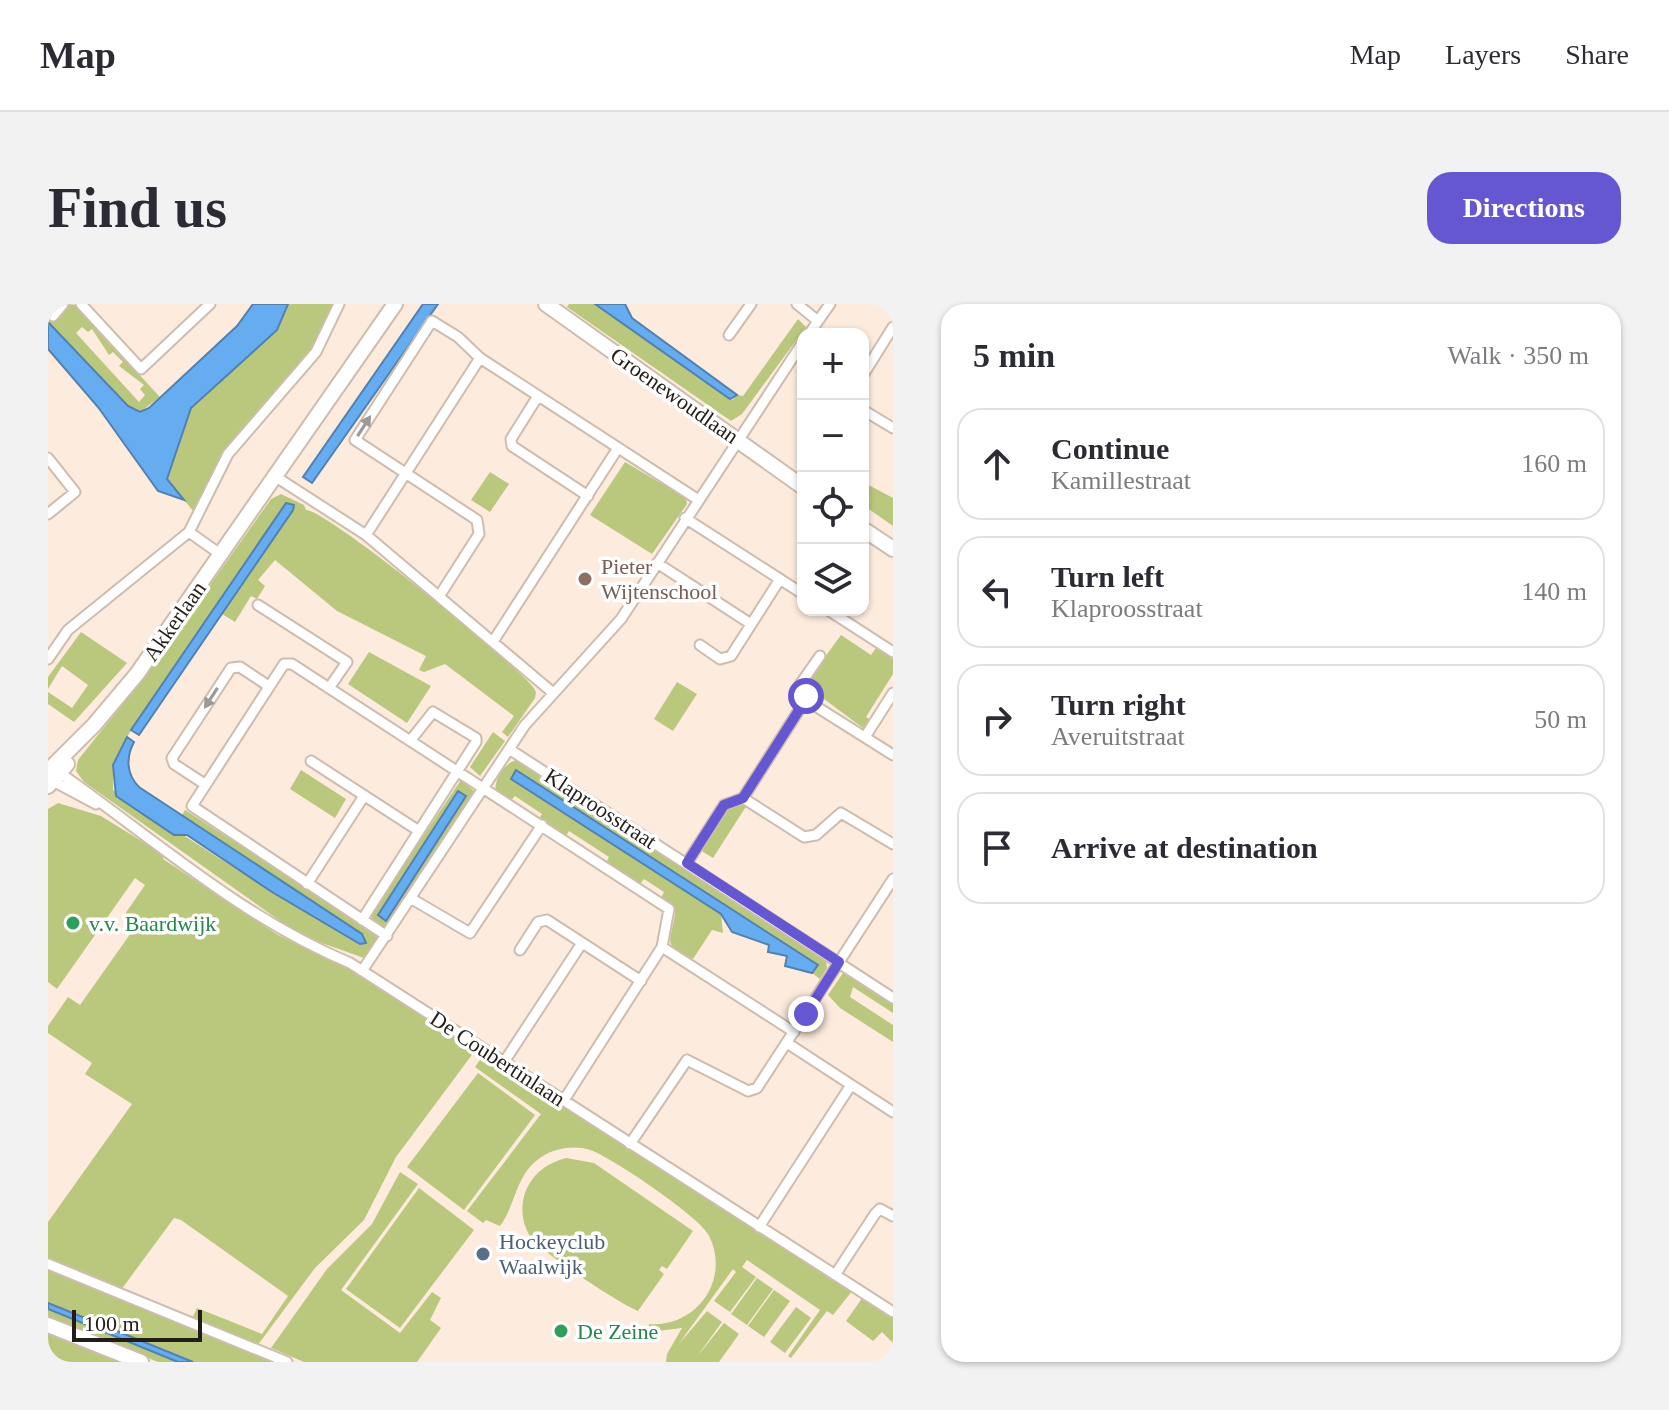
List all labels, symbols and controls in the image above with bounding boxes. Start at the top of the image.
text: Map [40,34,116,76]
text: Map [1350,39,1401,70]
text: Layers [1445,39,1521,70]
text: Share [1565,39,1629,70]
button: Directions [1427,172,1621,244]
text: Find us [48,177,227,239]
map controls [797,328,869,616]
button: + [797,328,869,400]
text: 5 min [973,337,1055,374]
text: Walk · 350 m [1447,341,1589,370]
street label: Groenewoudlaan [606,342,743,449]
button: − [797,400,869,472]
one-way arrow [357,415,372,436]
text: Continue [1051,432,1169,465]
icon: ahead [975,442,1019,486]
text: 160 m [1521,449,1587,478]
text: Kamillestraat [1051,466,1191,495]
button: locate [797,472,869,544]
button: layers [797,544,869,616]
place label: Pieter Wijtenschool [601,554,717,604]
text: Turn left [1051,560,1164,593]
marker: Pieter Wijtenschool [576,570,594,588]
icon: left [975,570,1019,614]
street label: Akkerlaan [138,577,211,666]
text: 140 m [1521,577,1587,606]
text: Klaproosstraat [1051,594,1203,623]
route start [788,678,824,714]
one-way arrow [204,687,219,708]
text: Turn right [1051,688,1186,721]
icon: right [975,698,1019,742]
text: 50 m [1534,705,1587,734]
text: Averuitstraat [1051,722,1185,751]
street label: Klaproosstraat [540,763,661,854]
icon: arrive [975,826,1019,870]
text: Arrive at destination [1051,831,1318,864]
place label: v.v. Baardwijk [89,911,216,936]
marker: v.v. Baardwijk [64,914,82,932]
route end [788,996,824,1032]
street label: De Coubertinlaan [426,1006,570,1111]
place label: Hockeyclub Waalwijk [499,1229,605,1279]
marker: Hockeyclub Waalwijk [474,1245,492,1263]
scale bar [72,1306,202,1342]
text: 100 m [84,1311,140,1336]
place label: De Zeine [577,1319,658,1344]
marker: De Zeine [552,1322,570,1340]

